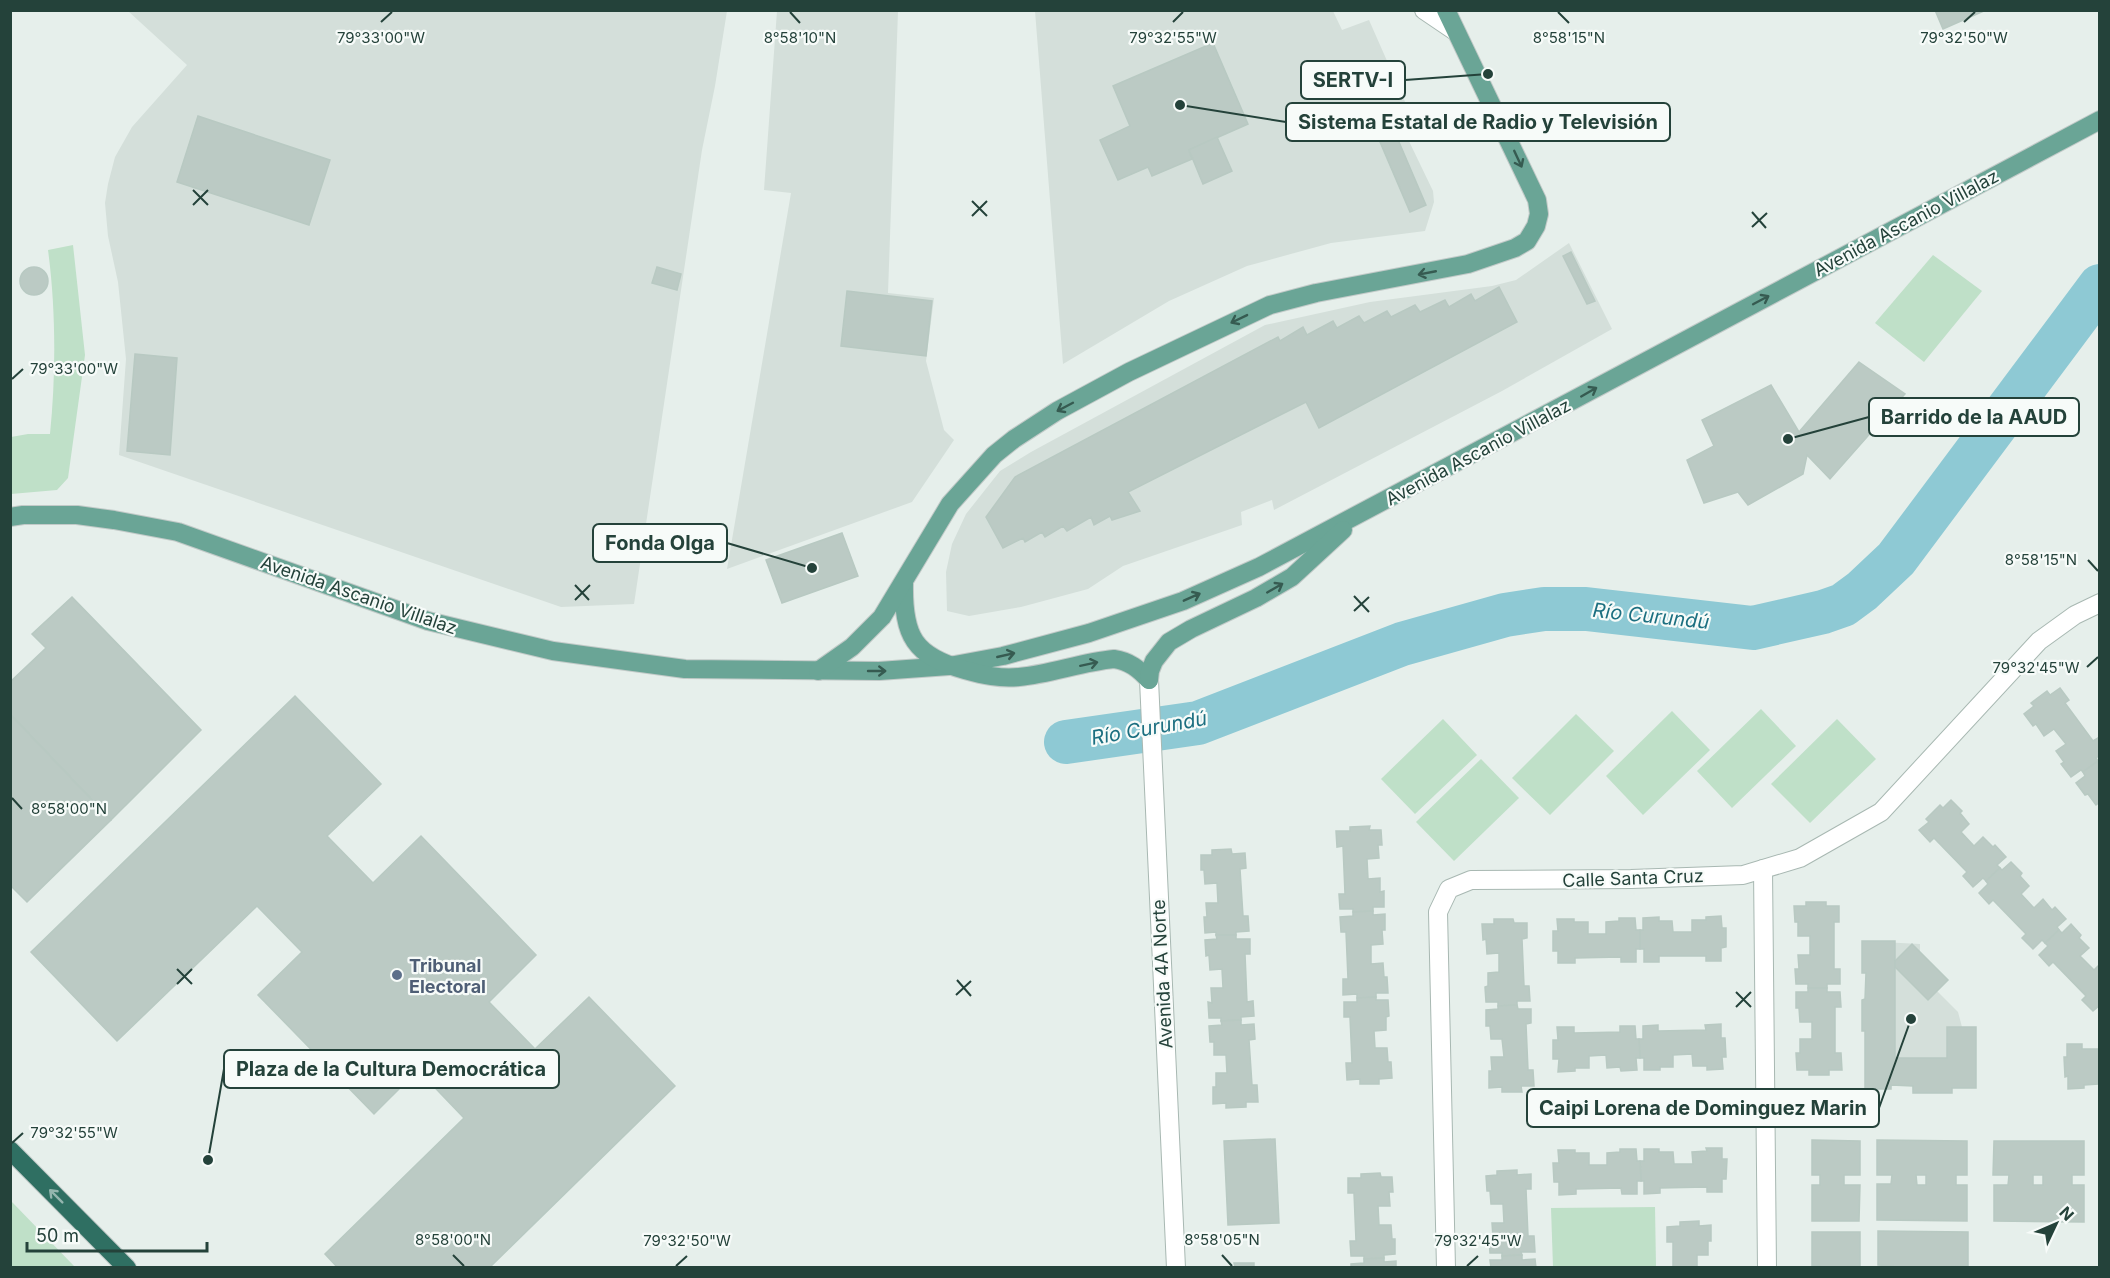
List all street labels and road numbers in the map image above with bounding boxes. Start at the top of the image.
street label: Avenida Ascanio Villalaz [1810,165,2002,281]
street label: Avenida Ascanio Villalaz [1382,394,1574,510]
street label: Avenida Ascanio Villalaz [258,552,460,638]
street label: Calle Santa Cruz [1562,865,1704,891]
street label: Avenida 4A Norte [1148,899,1176,1049]

